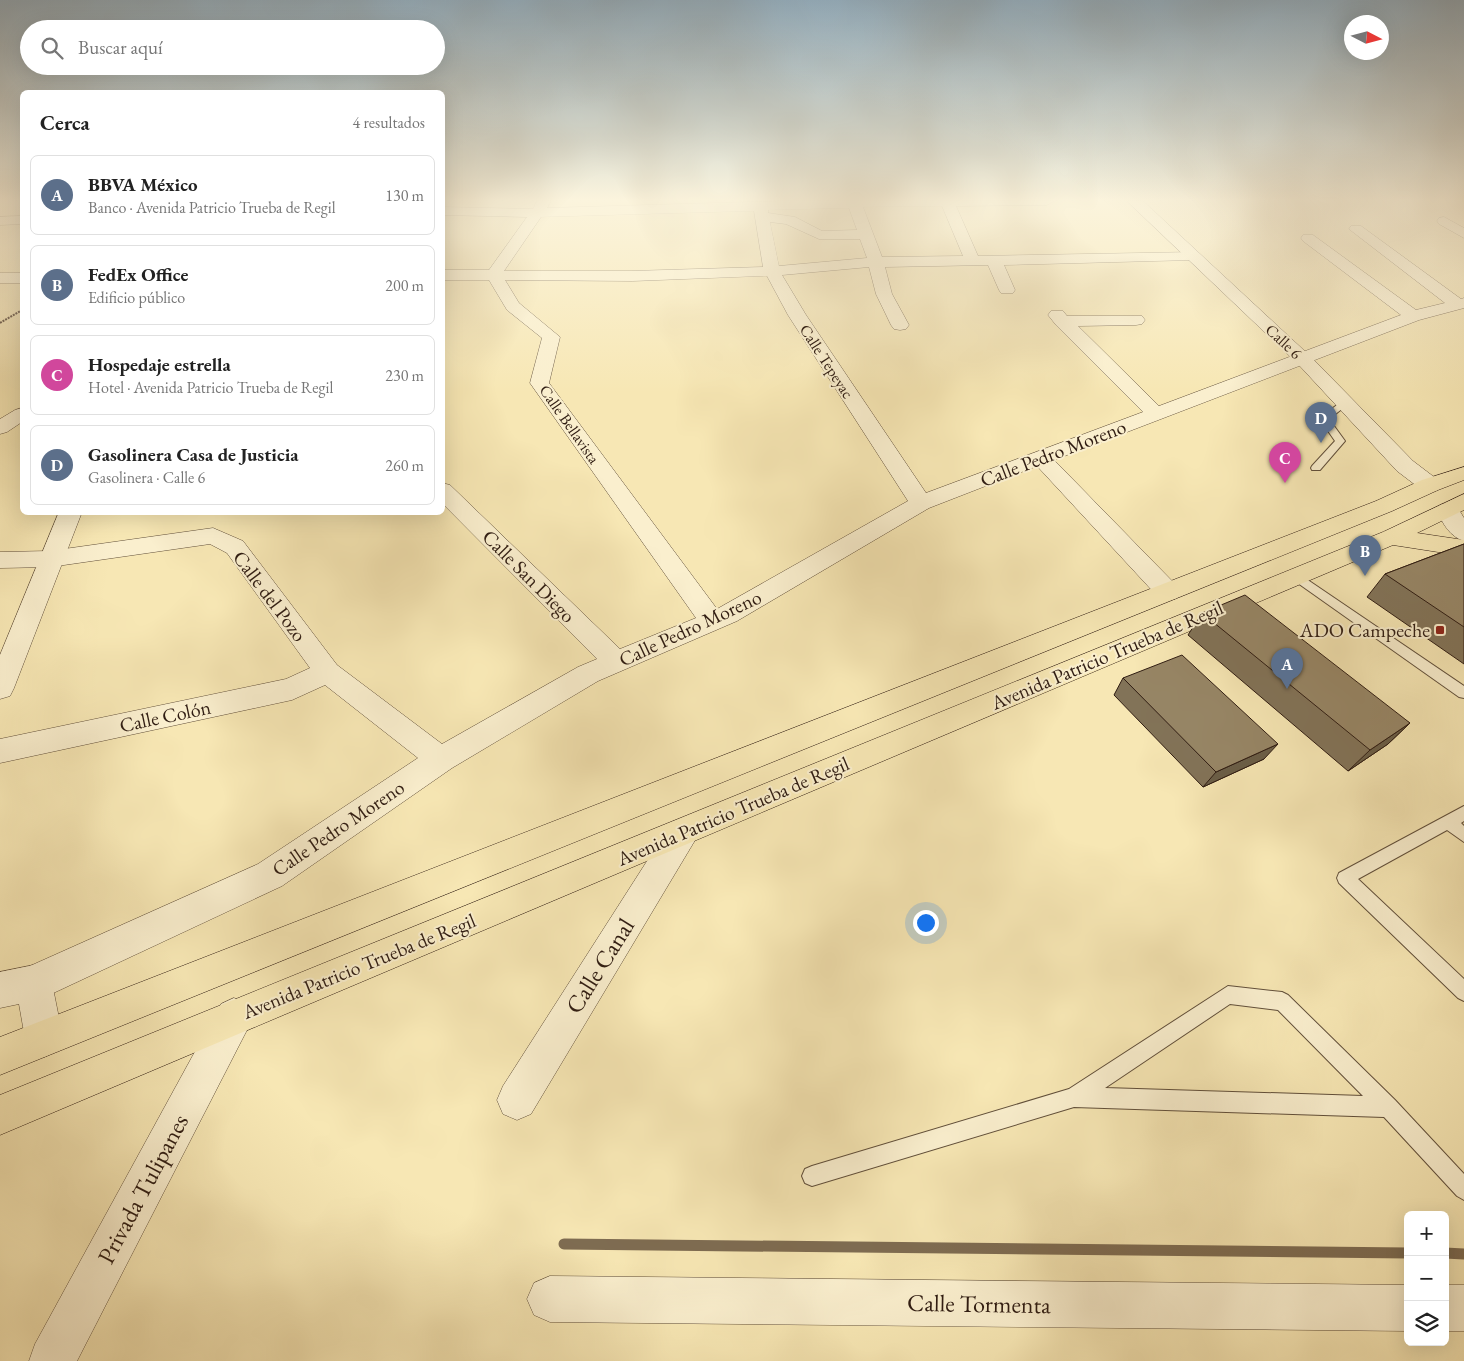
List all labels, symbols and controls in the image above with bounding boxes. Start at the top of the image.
north arrow [1344,15,1389,60]
search box [20,20,445,75]
icon: search [38,34,66,62]
text: Buscar aquí [78,35,163,60]
text: Cerca [40,109,90,136]
text: 4 resultados [353,112,425,133]
text: BBVA México [88,172,197,197]
text: A [51,185,63,206]
text: 130 m [385,185,424,206]
text: Banco · Avenida Patricio Trueba de Regil [88,197,336,218]
text: FedEx Office [88,262,188,287]
text: B [52,275,62,296]
text: 200 m [385,275,424,296]
text: Edificio público [88,287,185,308]
street label: Calle 6 [1261,319,1307,364]
street label: Calle Tepeyac [795,320,858,402]
text: Hospedaje estrella [88,352,231,377]
text: C [51,365,63,386]
text: 230 m [385,365,424,386]
text: Hotel · Avenida Patricio Trueba de Regil [88,377,333,398]
street label: Calle Bellavista [535,381,605,468]
pin: D [1305,402,1337,443]
street label: Calle Pedro Moreno [976,413,1130,493]
text: Gasolinera Casa de Justicia [88,442,299,467]
pin: C [1269,442,1301,483]
text: D [51,455,63,476]
text: 260 m [385,455,424,476]
text: Gasolinera · Calle 6 [88,467,205,488]
street label: Calle San Diego [477,524,581,628]
pin: B [1349,535,1381,576]
street label: Calle del Pozo [227,545,313,647]
street label: Calle Pedro Moreno [615,584,766,672]
street label: Avenida Patricio Trueba de Regil [986,594,1227,716]
place label: ADO Campeche [1299,617,1430,643]
marker: ADO Campeche [1434,624,1446,636]
pin: A [1271,648,1303,689]
street label: Calle Colón [117,694,213,738]
street label: Avenida Patricio Trueba de Regil [612,750,853,872]
street label: Calle Pedro Moreno [267,774,409,882]
street label: Avenida Patricio Trueba de Regil [238,907,480,1025]
your location [913,910,939,936]
street label: Calle Canal [558,912,641,1019]
street label: Privada Tulipanes [90,1109,195,1269]
map controls [1404,1211,1449,1346]
button: + [1404,1211,1449,1256]
button: − [1404,1256,1449,1301]
street label: Calle Tormenta [907,1287,1051,1320]
button: layers [1404,1301,1449,1346]

